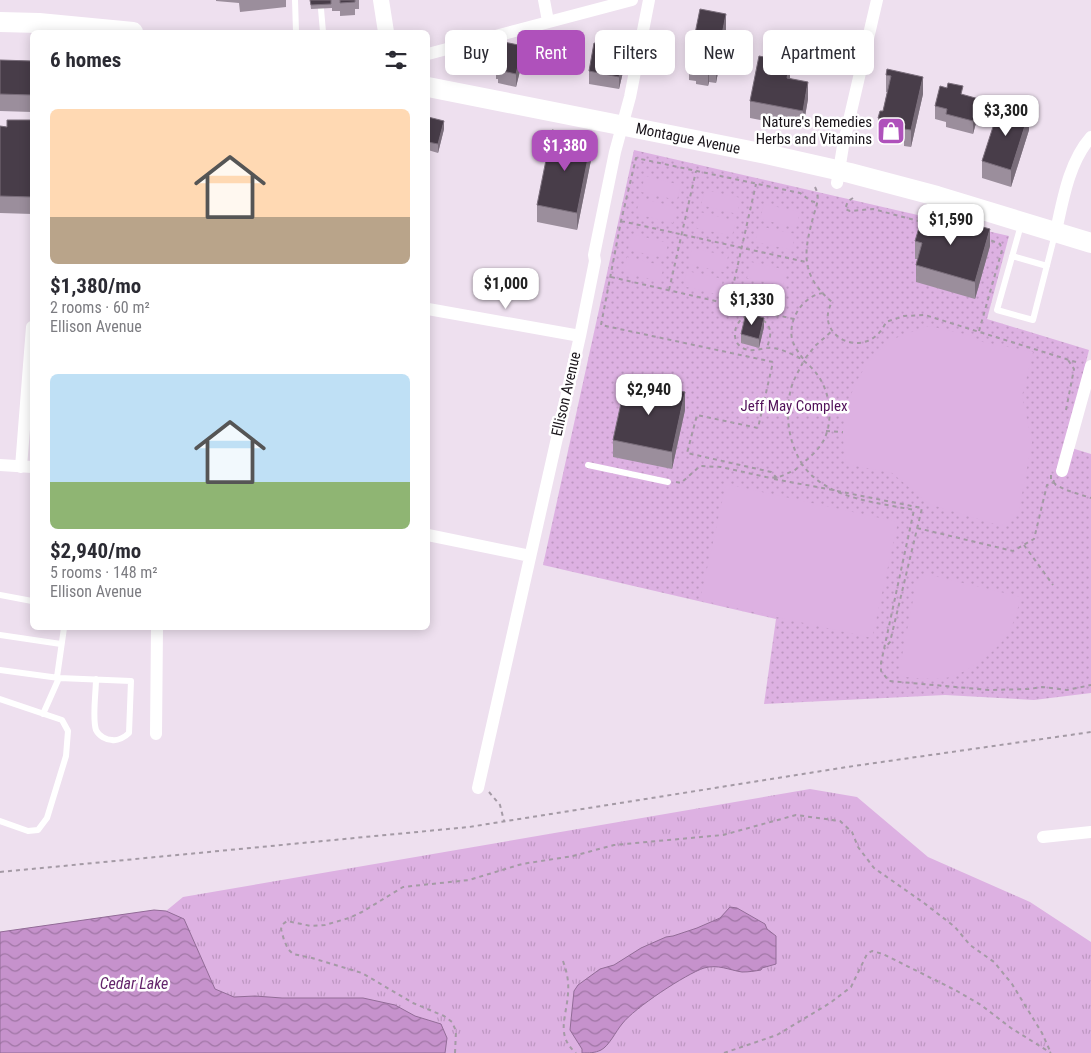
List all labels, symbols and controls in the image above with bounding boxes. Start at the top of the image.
chip: Buy [445,30,507,75]
chip: Rent [517,30,585,75]
chip: Filters [595,30,675,75]
chip: New [685,30,753,75]
chip: Apartment [763,30,874,75]
icon: filters [382,46,410,74]
text: 6 homes [50,48,121,72]
pin: $3,300 [965,94,1047,137]
text: $3,300 [984,101,1028,120]
place label: Nature's Remedies Herbs and Vitamins [756,113,872,148]
shop icon: Nature's Remedies Herbs and Vitamins [876,116,906,146]
street label: Montague Avenue [634,119,742,158]
pin: $1,380 [524,130,606,172]
text: $1,380 [543,136,587,155]
icon: home [185,142,275,232]
pin: $1,590 [910,204,992,246]
text: $1,590 [929,210,973,229]
pin: $1,000 [465,268,547,310]
text: $1,380/mo [50,274,141,298]
text: $1,000 [484,274,528,293]
pin: $1,330 [711,284,793,326]
text: $1,330 [730,290,774,309]
text: 2 rooms · 60 m² [50,298,150,317]
text: Ellison Avenue [50,317,142,336]
street label: Ellison Avenue [548,350,584,438]
pin: $2,940 [608,374,690,416]
text: $2,940 [627,380,671,399]
park label: Jeff May Complex [740,397,848,415]
icon: home [185,407,275,497]
text: $2,940/mo [50,539,141,563]
text: 5 rooms · 148 m² [50,563,158,582]
text: Ellison Avenue [50,582,142,601]
water label: Cedar Lake [100,974,168,993]

